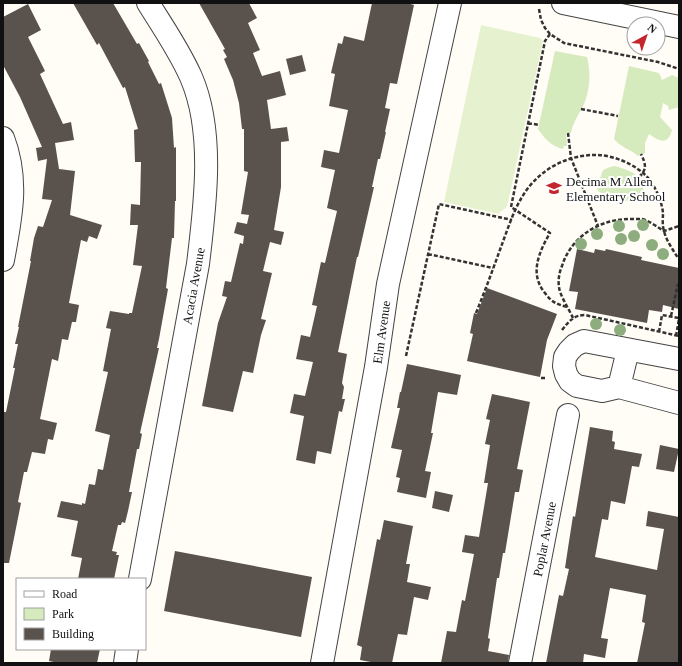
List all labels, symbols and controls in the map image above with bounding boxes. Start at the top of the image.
north arrow [626,16,666,56]
text: N [646,21,659,36]
place label: Decima M Allen Elementary School [566,174,666,204]
school or university icon: Decima M Allen Elementary School [545,179,563,197]
street label: Acacia Avenue [179,246,208,326]
street label: Elm Avenue [370,299,393,365]
street label: Poplar Avenue [530,500,559,578]
legend [16,578,146,650]
text: Road [52,587,77,601]
text: Park [52,607,74,621]
text: Building [52,627,94,641]

